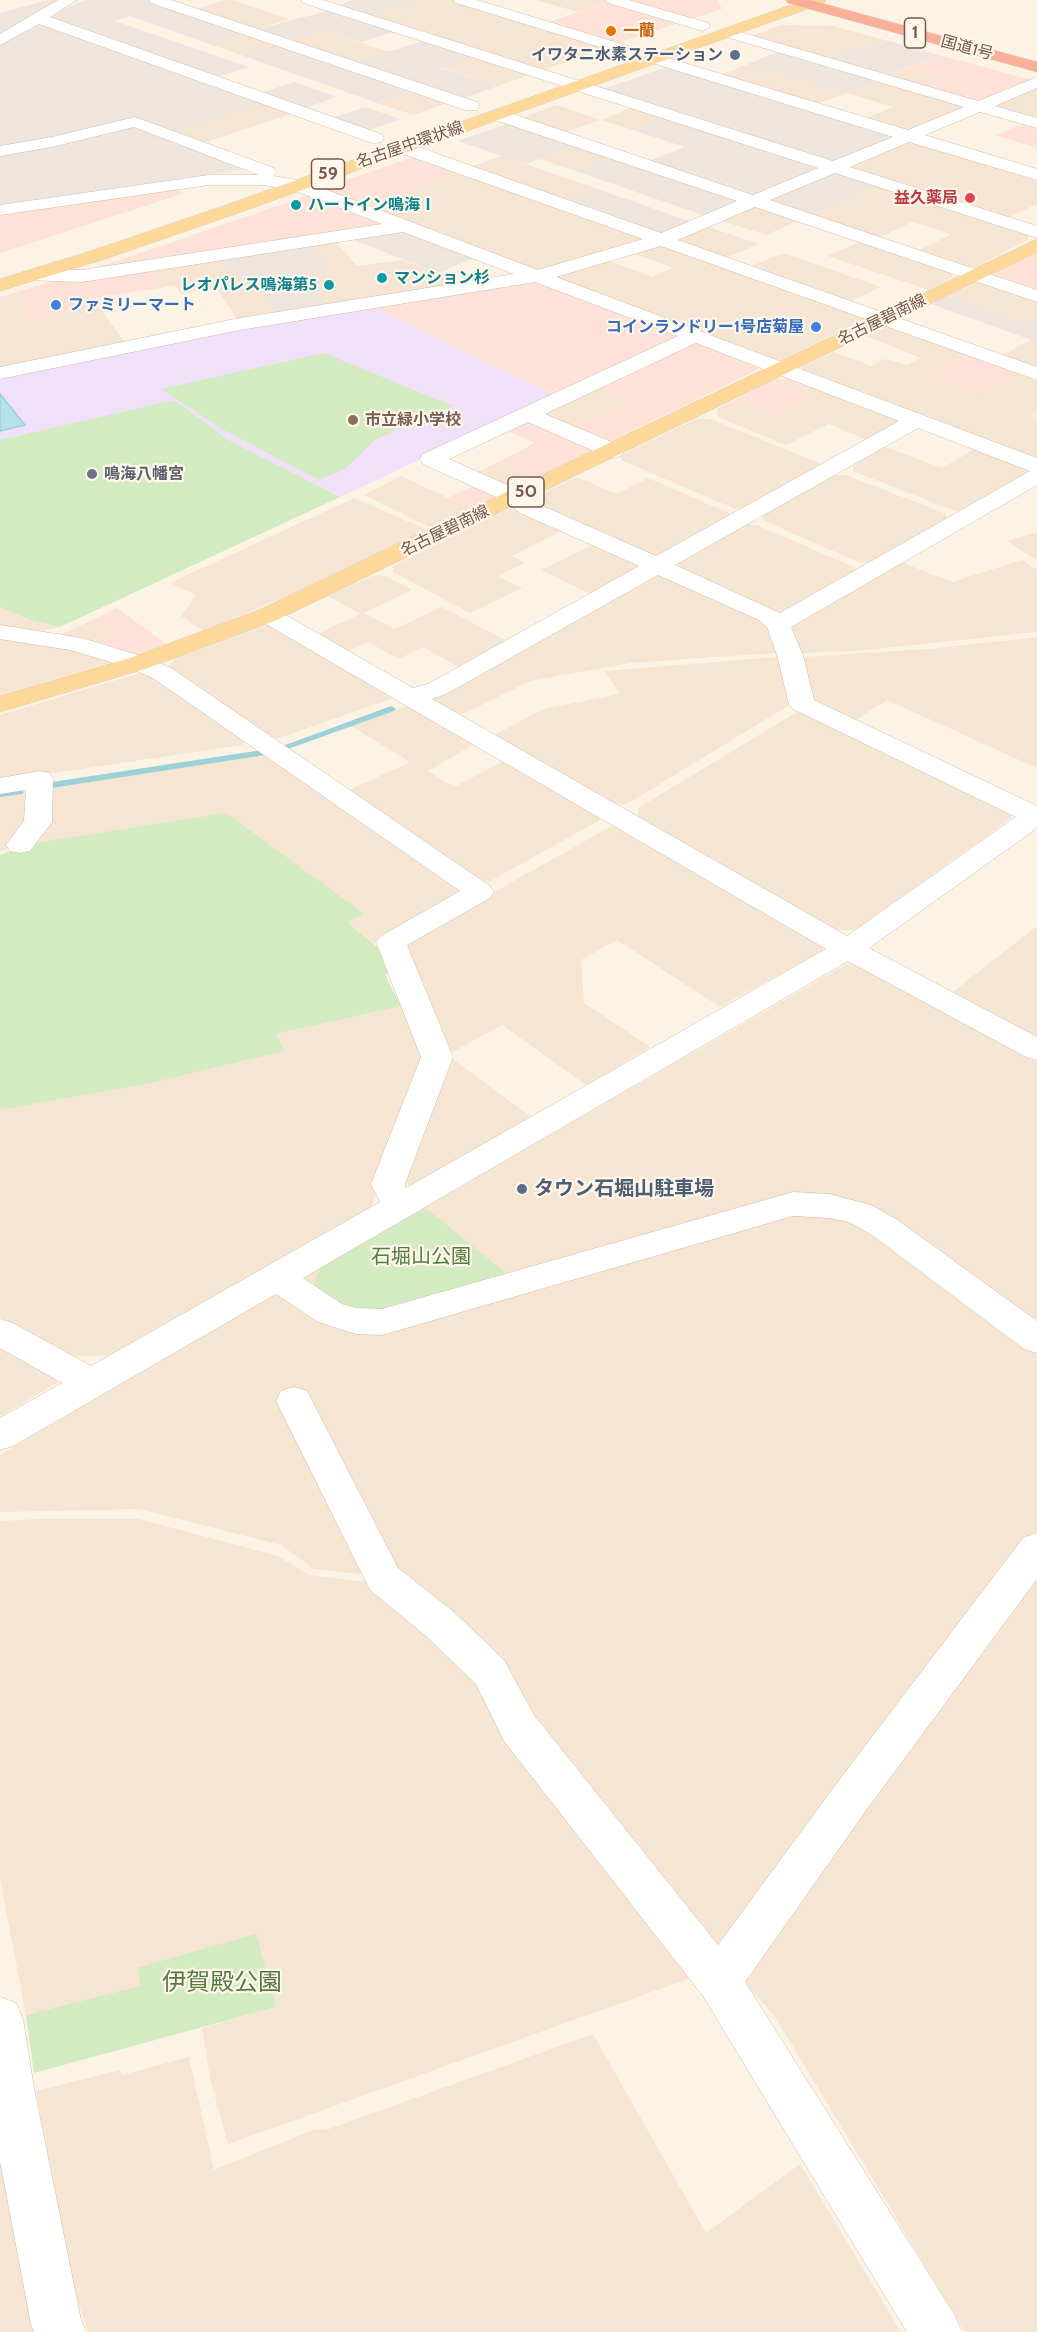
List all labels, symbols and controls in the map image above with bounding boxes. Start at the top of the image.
road number: 1 [904,18,926,48]
place label: 一蘭 [623,21,655,41]
marker: 一蘭 [604,24,618,38]
street label: 国道1号 [939,32,995,64]
place label: イワタニ水素ステーション [531,45,723,65]
marker: イワタニ水素ステーション [728,48,742,62]
street label: 名古屋中環状線 [354,118,466,172]
road number: 59 [312,159,344,189]
place label: 益久薬局 [894,188,958,208]
marker: 益久薬局 [963,191,977,205]
place label: ハートイン鳴海Ⅰ [308,195,436,215]
marker: ハートイン鳴海Ⅰ [289,198,303,212]
place label: マンション杉 [394,268,490,288]
marker: マンション杉 [375,271,389,285]
place label: レオパレス鳴海第5 [180,275,317,295]
marker: レオパレス鳴海第5 [322,278,336,292]
street label: 名古屋碧南線 [835,290,929,350]
place label: ファミリーマート [68,295,196,315]
marker: ファミリーマート [49,298,63,312]
place label: コインランドリー1号店菊屋 [606,317,804,337]
marker: コインランドリー1号店菊屋 [809,320,823,334]
place label: 市立緑小学校 [365,410,461,430]
marker: 市立緑小学校 [346,413,360,427]
place label: 鳴海八幡宮 [104,464,184,484]
marker: 鳴海八幡宮 [85,467,99,481]
road number: 50 [508,477,544,507]
street label: 名古屋碧南線 [398,501,492,561]
place label: タウン石堀山駐車場 [534,1177,714,1201]
marker: タウン石堀山駐車場 [515,1182,529,1196]
park label: 石堀山公園 [371,1245,471,1269]
park label: 伊賀殿公園 [162,1969,282,1997]

